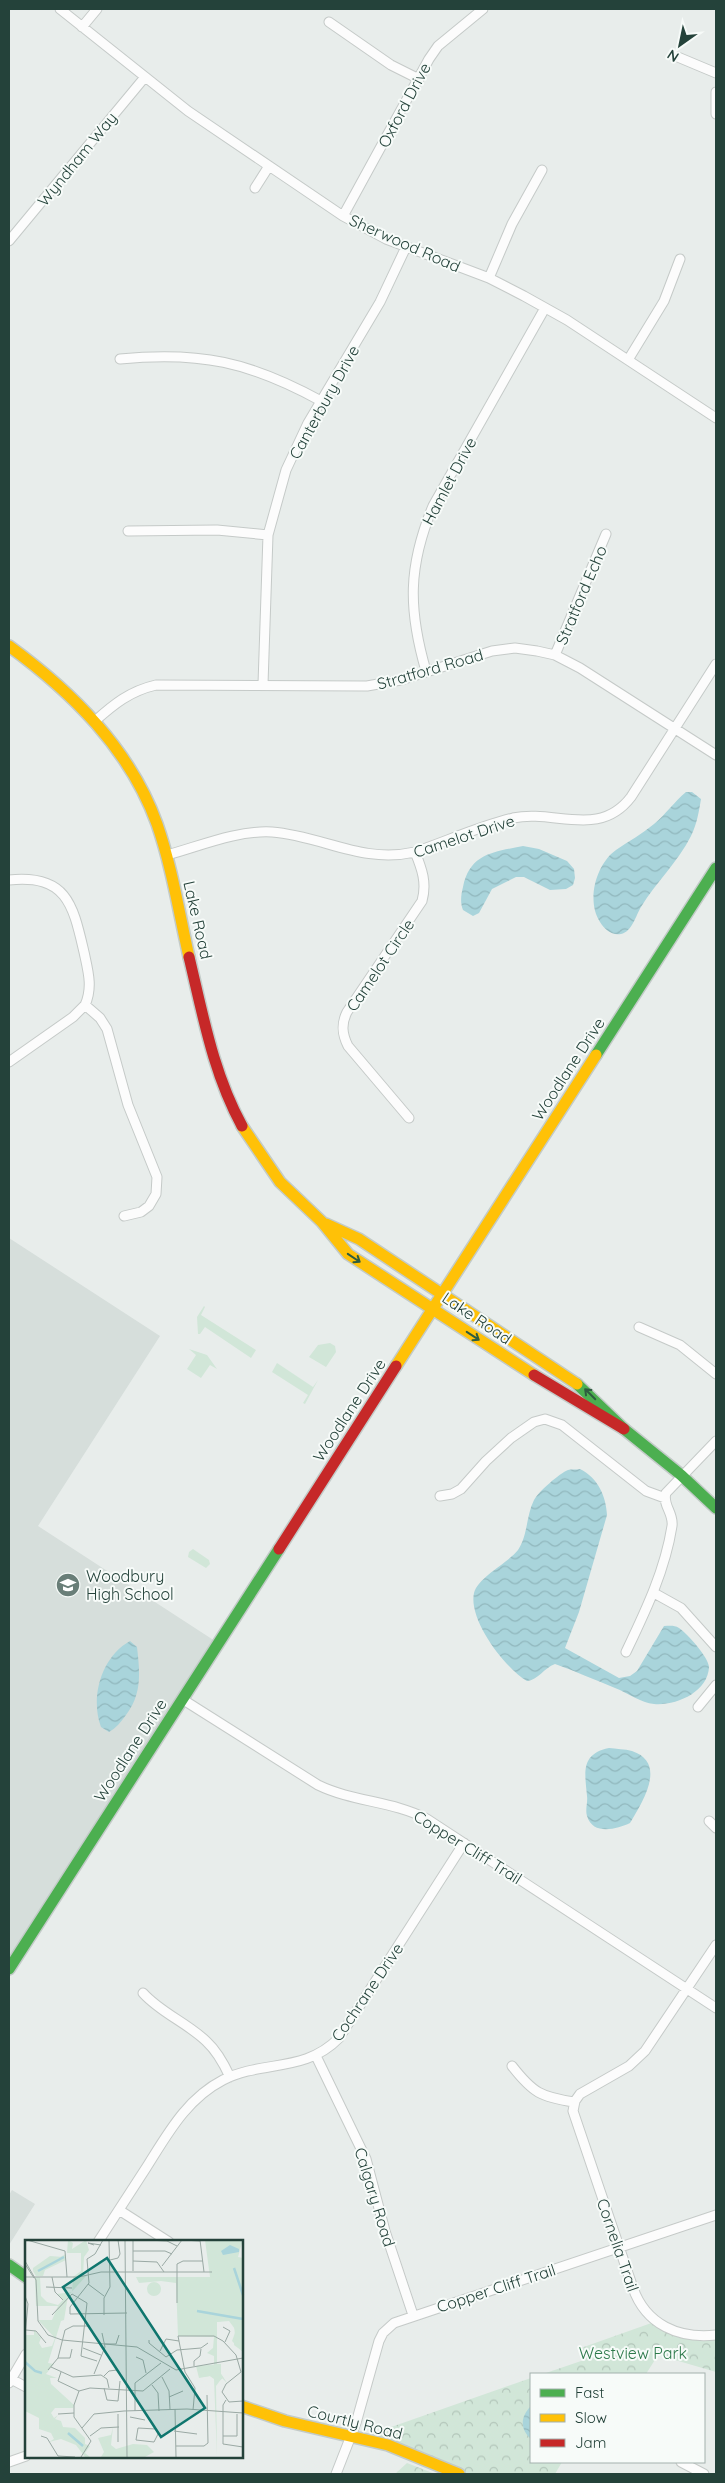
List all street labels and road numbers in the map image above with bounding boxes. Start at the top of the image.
street label: Oxford Drive [373,59,435,151]
street label: Wyndham Way [33,108,121,210]
street label: Sherwood Road [346,210,464,276]
street label: Canterbury Drive [284,342,364,462]
street label: Hamlet Drive [417,434,481,528]
street label: Stratford Echo [551,542,611,648]
street label: Stratford Road [375,644,485,694]
street label: Camelot Drive [411,810,517,862]
street label: Lake Road [179,879,217,961]
street label: Camelot Circle [342,915,418,1015]
street label: Woodlane Drive [527,1014,609,1124]
street label: Lake Road [438,1287,516,1349]
street label: Woodlane Drive [308,1355,390,1465]
street label: Woodlane Drive [89,1695,171,1805]
street label: Copper Cliff Trail [410,1806,526,1888]
street label: Cochrane Drive [327,1939,407,2045]
street label: Calgary Road [350,2145,400,2249]
street label: Cornelia Trail [593,2196,643,2294]
street label: Copper Cliff Trail [434,2259,558,2317]
street label: Courtly Road [305,2401,405,2443]

